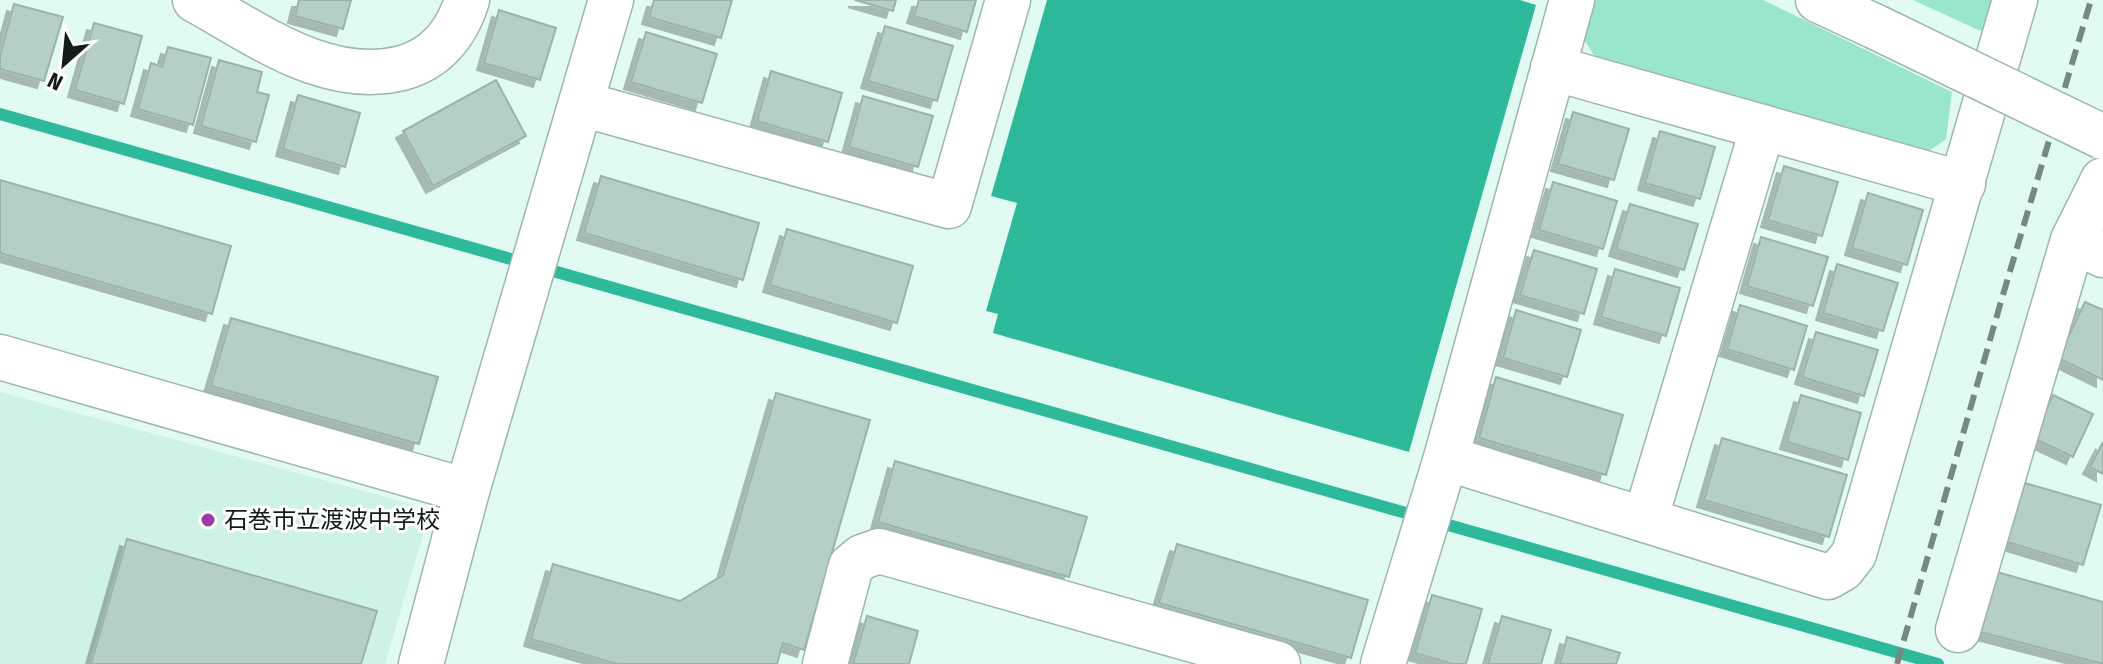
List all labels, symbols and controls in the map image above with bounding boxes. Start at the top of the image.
north arrow [24,24,104,104]
text: N [43,66,67,96]
place label: 石巻市立渡波中学校 [224,506,440,534]
marker: 石巻市立渡波中学校 [199,511,217,529]

